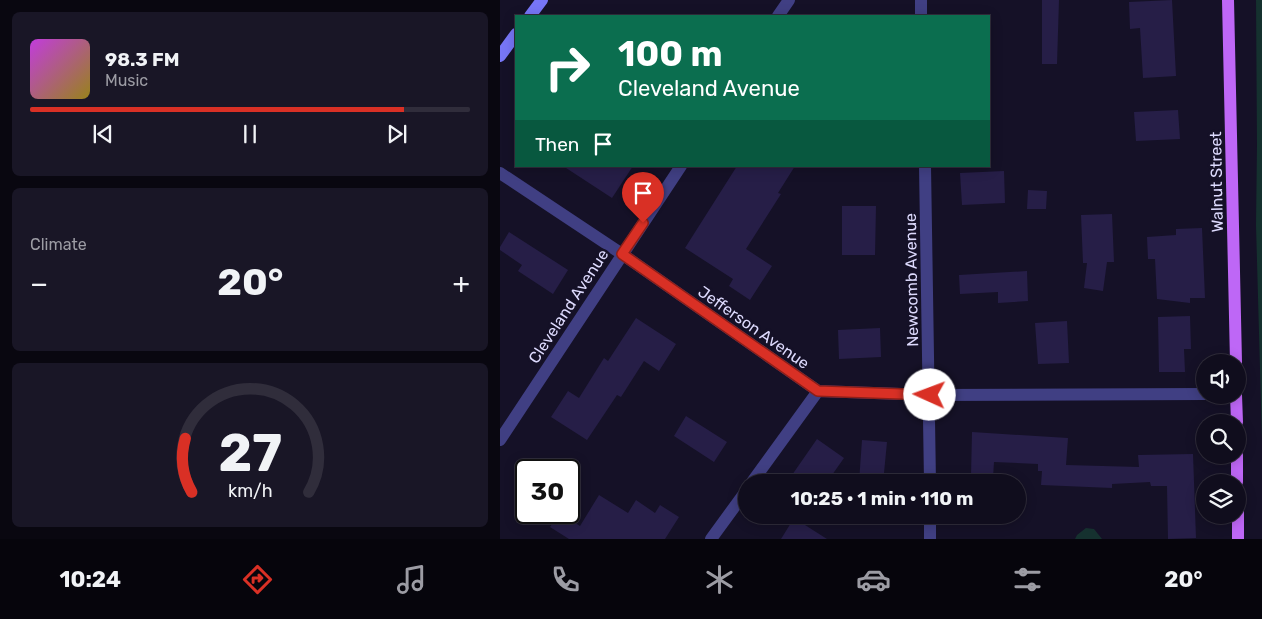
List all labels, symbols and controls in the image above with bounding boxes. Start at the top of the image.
text: 100 m [618,33,723,75]
icon: right [535,35,600,100]
text: 98.3 FM [105,48,179,71]
text: Music [105,71,148,90]
text: Cleveland Avenue [618,75,800,102]
icon: previous [89,120,117,148]
icon: pause [236,120,264,148]
icon: next [383,120,411,148]
icon: arrive [589,130,617,158]
street label: Walnut Street [1206,131,1227,233]
text: Then [535,133,579,156]
pin [622,172,664,223]
icon: arrive [629,179,657,207]
street label: Newcomb Avenue [901,213,922,347]
text: Climate [30,235,87,254]
street label: Cleveland Avenue [524,246,612,367]
text: 20° [217,259,283,305]
text: − [30,267,48,300]
text: + [453,267,470,300]
street label: Jefferson Avenue [694,282,813,373]
map controls [1196,354,1246,524]
button: sound [1196,354,1246,404]
position arrow [903,368,955,420]
button: search [1196,414,1246,464]
text: 27 [218,422,282,484]
speed limit sign: 30 [515,459,580,524]
button: layers [1196,474,1246,524]
text: km/h [228,480,272,501]
text: 10:25 · 1 min · 110 m [790,487,974,510]
icon: directions [240,562,275,597]
icon: music [394,562,429,597]
icon: phone [548,562,583,597]
icon: climate [702,562,737,597]
icon: car [856,562,891,597]
icon: filters [1010,562,1045,597]
text: 10:24 [60,566,121,593]
text: 20° [1164,566,1202,593]

